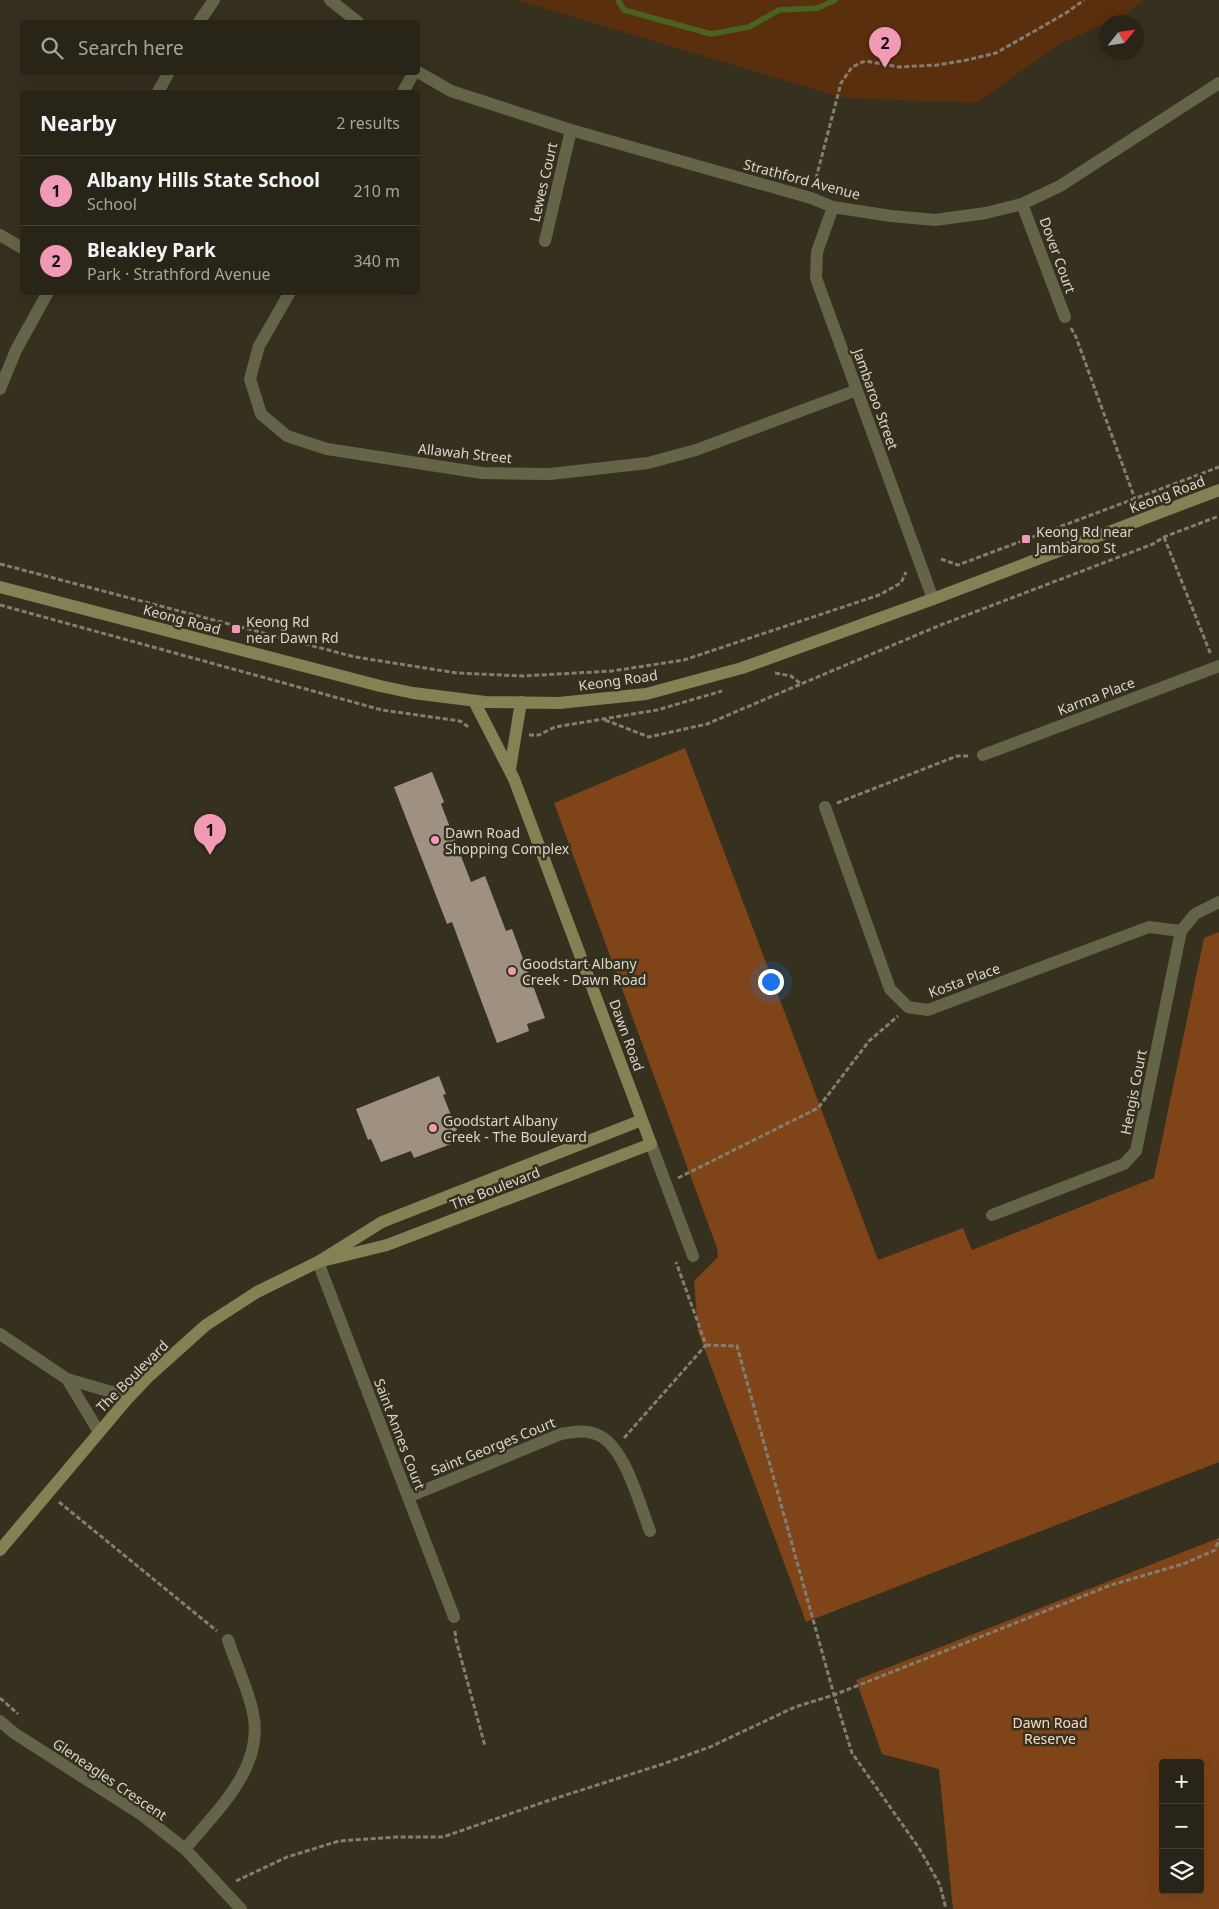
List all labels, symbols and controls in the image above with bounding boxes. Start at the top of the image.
north arrow [1099,15,1144,60]
search box [20,20,420,75]
pin: 2 [869,27,901,68]
icon: search [38,34,66,62]
text: Search here [78,35,184,61]
text: Nearby [40,109,116,137]
text: 2 results [336,112,400,134]
street label: Lewes Court [525,140,561,224]
street label: Strathford Avenue [742,154,863,204]
text: Albany Hills State School [87,167,320,193]
text: 1 [51,180,61,202]
text: 210 m [353,180,400,202]
text: School [87,193,137,215]
street label: Dover Court [1035,214,1081,296]
text: Bleakley Park [87,237,216,263]
text: 2 [51,250,61,272]
text: 340 m [353,250,400,272]
text: Park · Strathford Avenue [87,263,271,285]
street label: Jambaroo Street [848,344,903,452]
street label: Allawah Street [417,439,513,467]
street label: Keong Road [1126,471,1208,517]
place label: Keong Rd near Jambaroo St [1034,522,1133,557]
marker: Keong Rd near Jambaroo St [1020,533,1032,545]
street label: Keong Road [141,600,223,638]
place label: Keong Rd near Dawn Rd [246,612,339,647]
marker: Keong Rd near Dawn Rd [230,623,242,635]
street label: Keong Road [577,665,659,695]
street label: Karma Place [1055,673,1138,719]
pin: 1 [194,814,226,855]
place label: Dawn Road Shopping Complex [445,823,570,858]
marker: Dawn Road Shopping Complex [429,834,441,846]
place label: Goodstart Albany Creek - Dawn Road [522,954,646,989]
street label: Kosta Place [926,958,1003,1002]
marker: Goodstart Albany Creek - Dawn Road [506,965,518,977]
your location [758,969,784,995]
street label: Dawn Road [605,997,649,1073]
street label: Hengis Court [1115,1048,1151,1136]
place label: Goodstart Albany Creek - The Boulevard [443,1111,587,1146]
marker: Goodstart Albany Creek - The Boulevard [427,1122,439,1134]
street label: The Boulevard [447,1162,543,1214]
street label: The Boulevard [92,1336,172,1416]
street label: Saint Annes Court [370,1376,430,1492]
street label: Saint Georges Court [428,1412,558,1480]
park label: Dawn Road Reserve [1012,1713,1088,1748]
street label: Gleneagles Crescent [49,1734,171,1824]
map controls [1159,1759,1204,1894]
button: + [1159,1759,1204,1804]
button: − [1159,1804,1204,1849]
button: layers [1159,1849,1204,1894]

